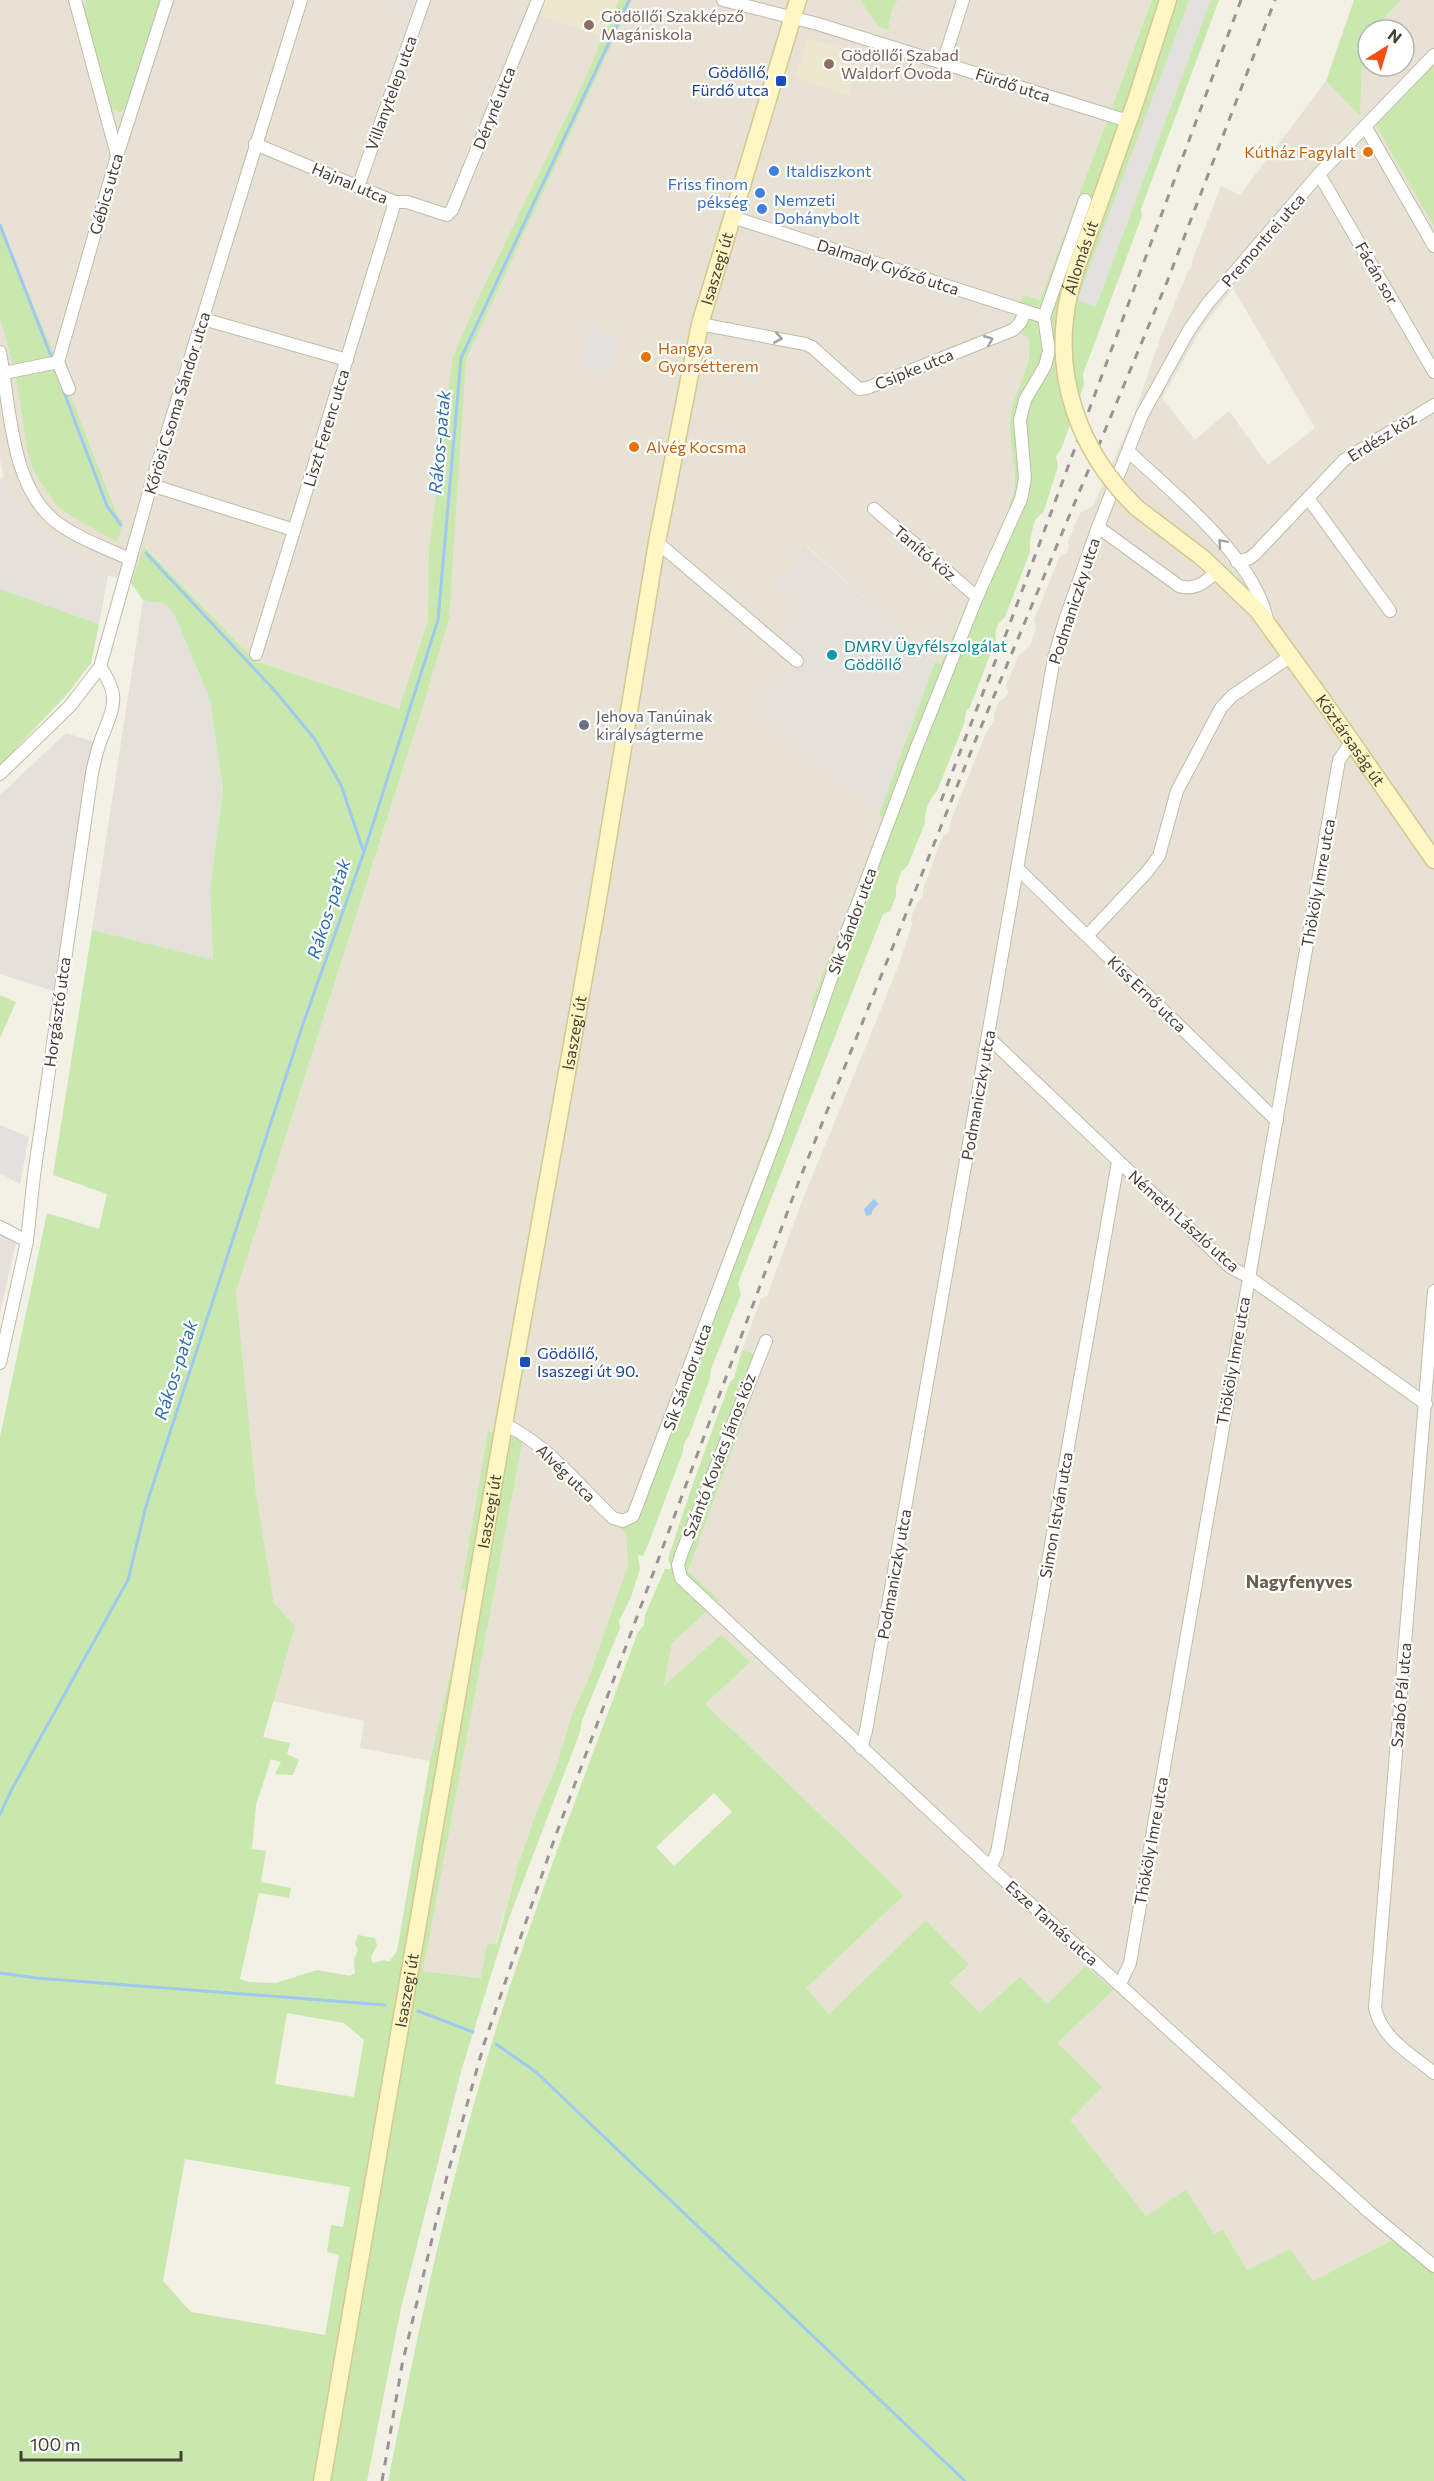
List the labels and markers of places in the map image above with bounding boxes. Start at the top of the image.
place label: Gödöllői Szakképző Magániskola [601,6,744,43]
marker: Gödöllői Szakképző Magániskola [582,18,596,32]
place label: Gödöllői Szabad Waldorf Óvoda [841,45,959,82]
marker: Gödöllői Szabad Waldorf Óvoda [822,57,836,71]
place label: Gödöllő, Fürdő utca [691,62,769,99]
marker: Gödöllő, Fürdő utca [774,74,788,88]
place label: Kútház Fagylalt [1244,142,1356,161]
marker: Kútház Fagylalt [1361,145,1375,159]
place label: Italdiszkont [786,161,872,180]
marker: Italdiszkont [767,164,781,178]
place label: Friss finom pékség [668,174,748,211]
marker: Friss finom pékség [753,186,767,200]
place label: Nemzeti Dohánybolt [774,190,860,227]
marker: Nemzeti Dohánybolt [755,202,769,216]
place label: Hangya Gyorsétterem [658,338,759,375]
marker: Hangya Gyorsétterem [639,350,653,364]
place label: Alvég Kocsma [646,437,746,456]
marker: Alvég Kocsma [627,440,641,454]
place label: DMRV Ügyfélszolgálat Gödöllő [844,636,1007,673]
marker: DMRV Ügyfélszolgálat Gödöllő [825,648,839,662]
place label: Jehova Tanúinak királyságterme [596,706,713,743]
marker: Jehova Tanúinak királyságterme [577,718,591,732]
place label: Gödöllő, Isaszegi út 90. [537,1343,639,1380]
marker: Gödöllő, Isaszegi út 90. [518,1355,532,1369]

